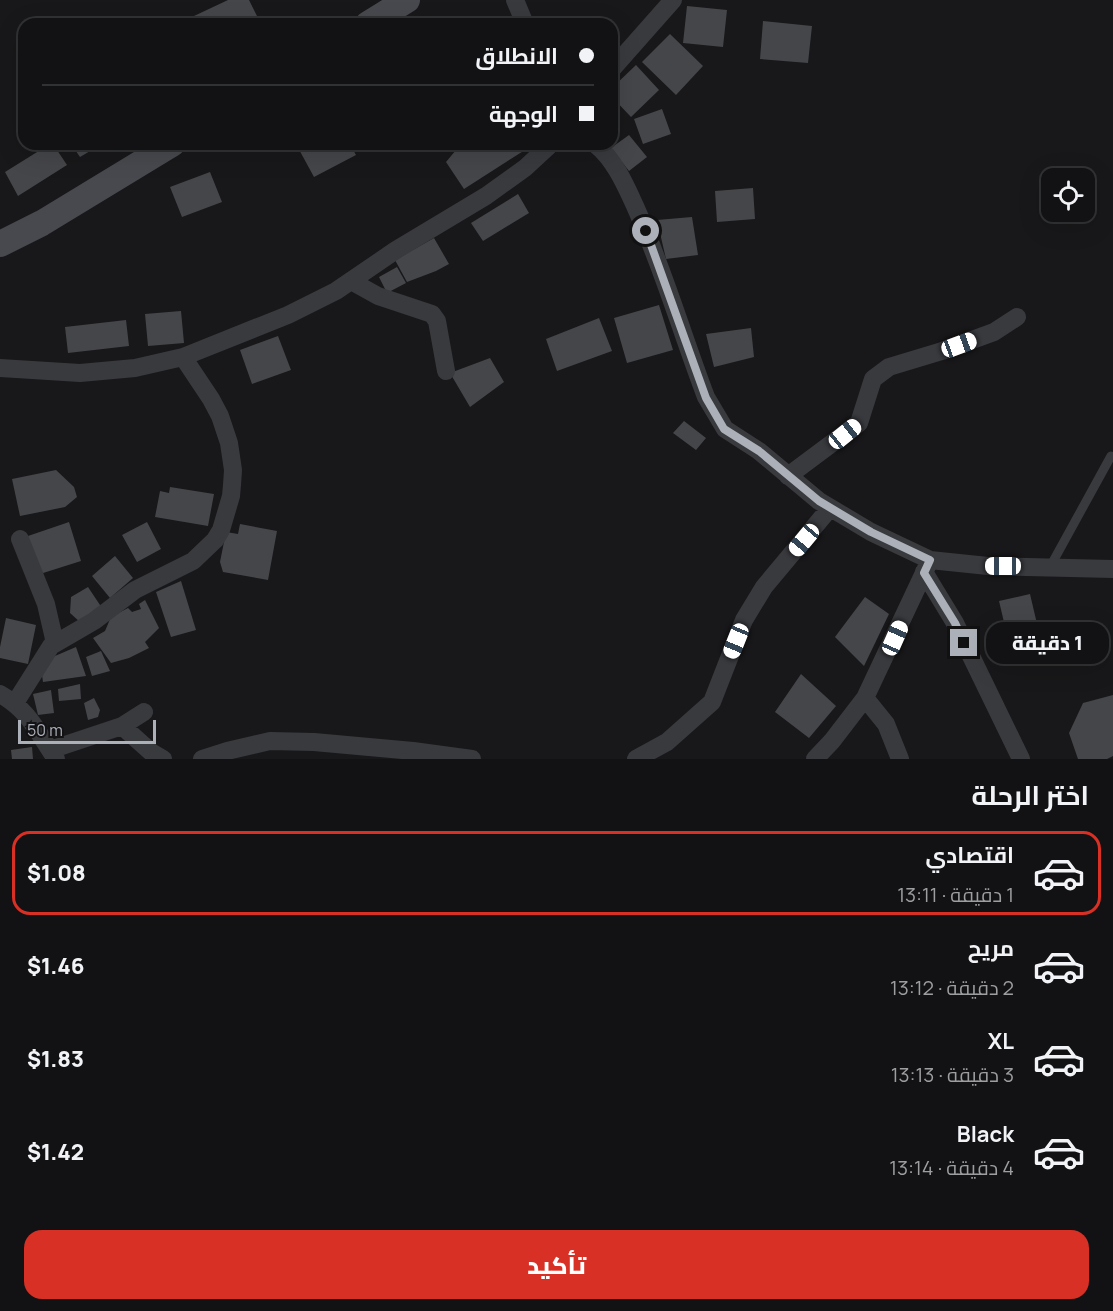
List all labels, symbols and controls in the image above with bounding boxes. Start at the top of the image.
text: الانطلاق [475,41,558,71]
text: الوجهة [489,99,558,129]
map controls [1041,168,1095,222]
button: locate [1041,168,1095,222]
route start [632,217,659,244]
car [939,330,979,360]
car [825,416,865,452]
car [786,520,822,560]
car [985,557,1021,575]
car [879,618,911,658]
car [721,621,751,661]
callout: 1 دقيقة [985,622,1108,664]
route end [950,629,977,656]
text: 1 دقيقة [1012,629,1083,656]
scale bar [18,717,156,744]
text: 50 m [27,719,63,741]
text: اختر الرحلة [971,776,1089,813]
text: اقتصادي [925,840,1014,870]
icon: car [1032,846,1086,900]
text: $1.08 [27,858,86,888]
text: 1 دقيقة · 13:11 [897,881,1014,908]
text: مريح [968,933,1014,963]
icon: car [1032,939,1086,993]
text: $1.46 [27,951,84,981]
text: 2 دقيقة · 13:12 [890,974,1014,1001]
text: XL [988,1026,1014,1056]
icon: car [1032,1032,1086,1086]
text: $1.83 [27,1044,84,1074]
text: 3 دقيقة · 13:13 [891,1061,1014,1088]
text: Black [957,1119,1014,1149]
icon: car [1032,1125,1086,1179]
text: $1.42 [27,1137,84,1167]
text: 4 دقيقة · 13:14 [889,1154,1014,1181]
button: تأكيد [24,1230,1089,1299]

